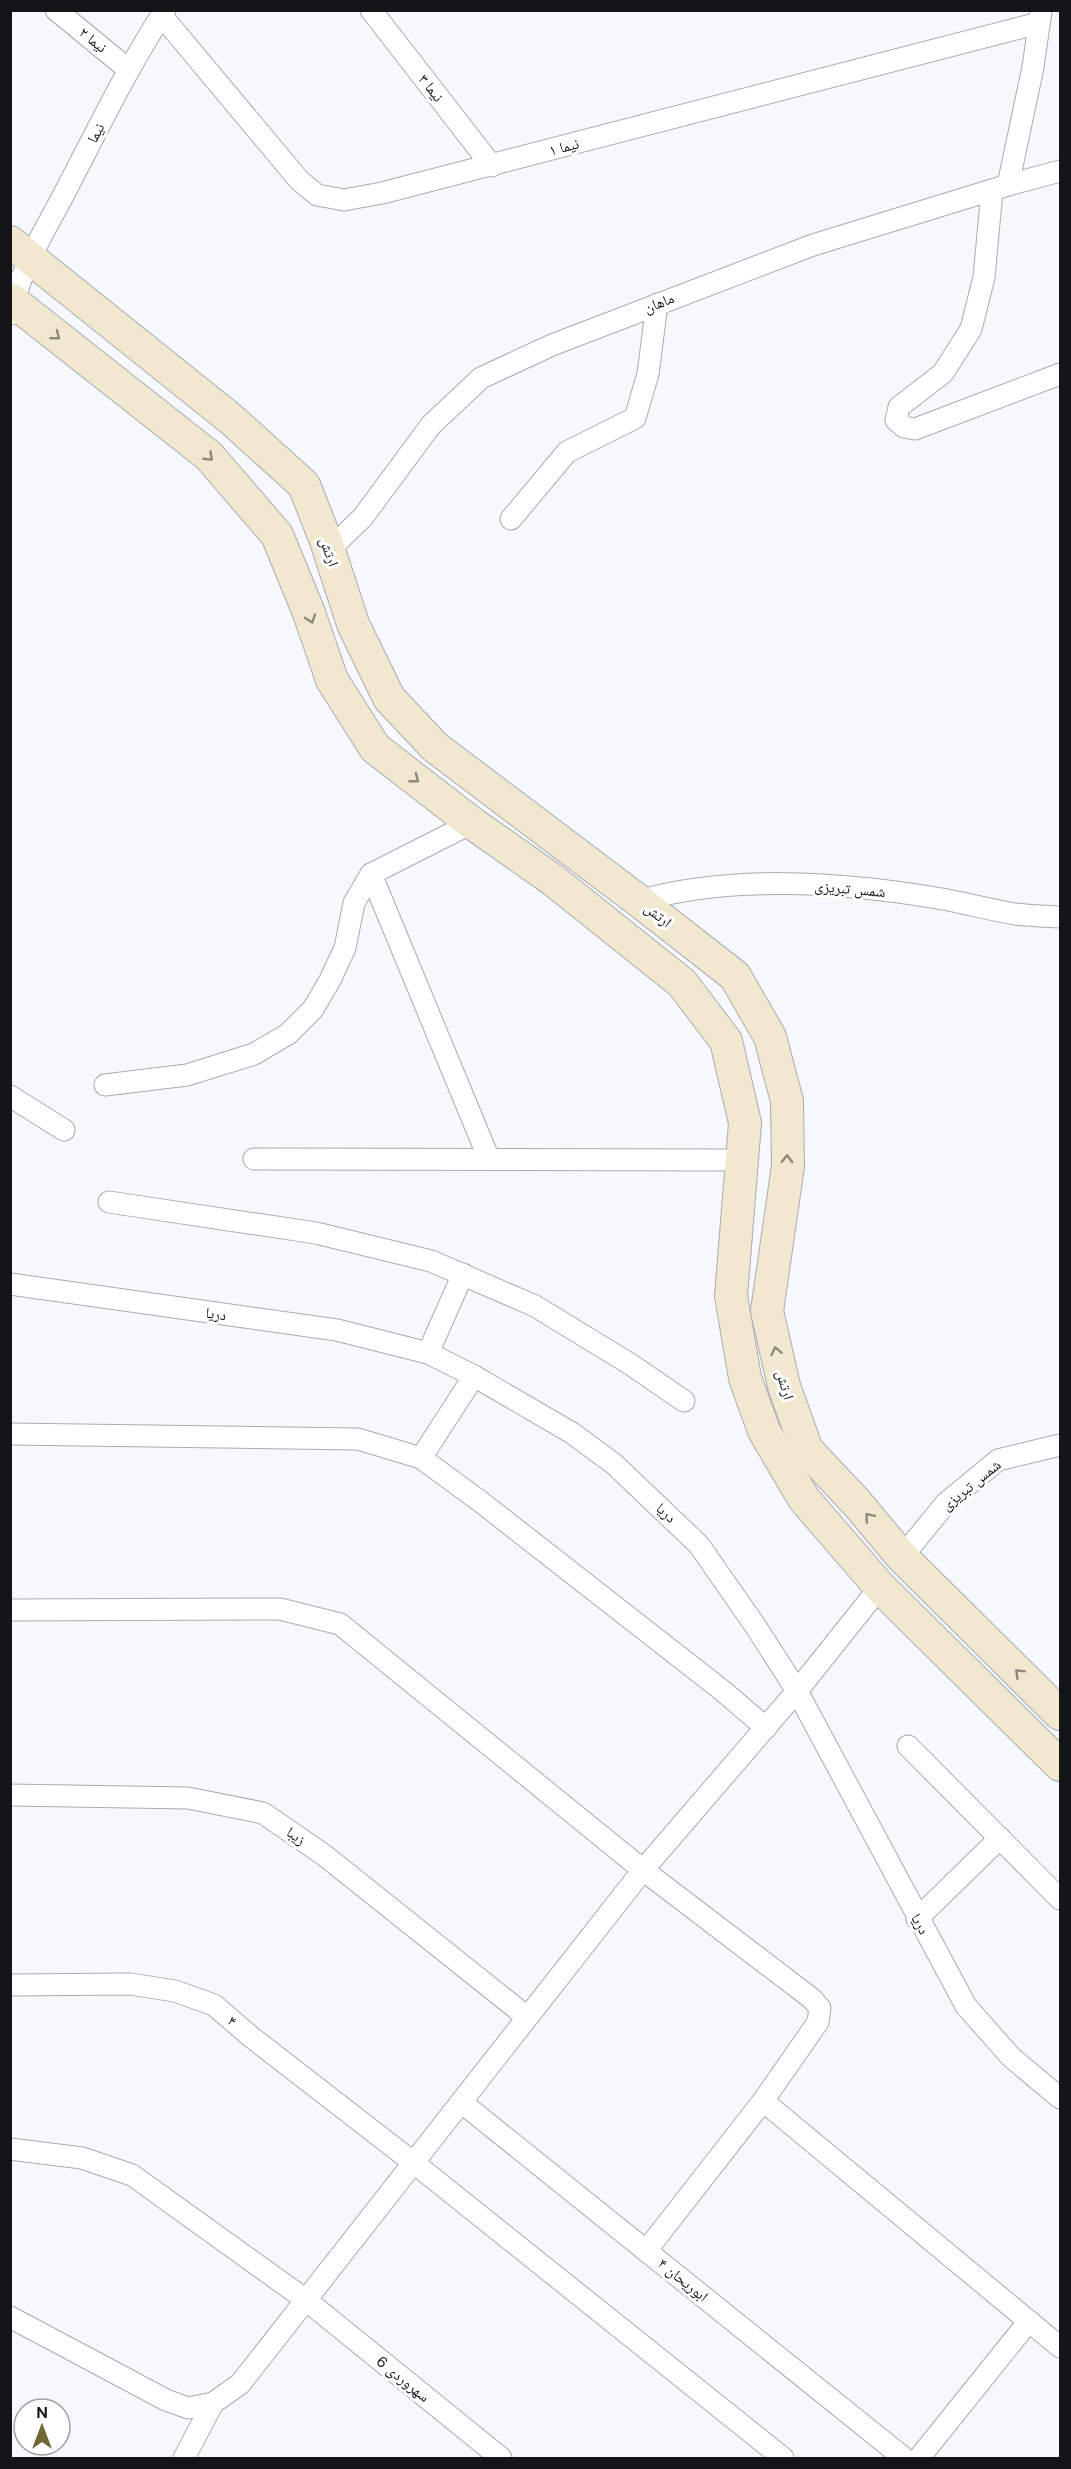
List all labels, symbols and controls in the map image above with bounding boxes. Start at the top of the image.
street label: نیما ۲ [75,23,111,57]
street label: نیما ۳ [414,70,448,106]
street label: نیما [83,120,109,146]
street label: نیما ۱ [547,133,581,161]
street label: ماهان [641,288,677,318]
one-way arrow [50,328,61,339]
one-way arrow [201,450,212,461]
street label: ارتش [315,535,343,569]
one-way arrow [304,614,317,624]
one-way arrow [408,771,419,782]
street label: شمس تبریزی [814,876,887,902]
street label: ارتش [640,898,676,932]
one-way arrow [781,1154,794,1163]
street label: دریا [204,1303,228,1325]
one-way arrow [770,1347,783,1357]
street label: ارتش [771,1368,799,1402]
street label: شمس تبریزی [937,1455,1005,1515]
street label: دریا [652,1499,680,1527]
one-way arrow [865,1513,876,1524]
one-way arrow [1015,1669,1026,1680]
street label: زیبا [282,1822,310,1850]
street label: دریا [906,1910,934,1938]
street label: ۴ [223,2011,241,2031]
street label: ابوریحان ۴ [654,2254,712,2306]
street label: سهروردی 6 [372,2351,434,2407]
north arrow [12,2397,72,2457]
text: N [36,2402,48,2423]

